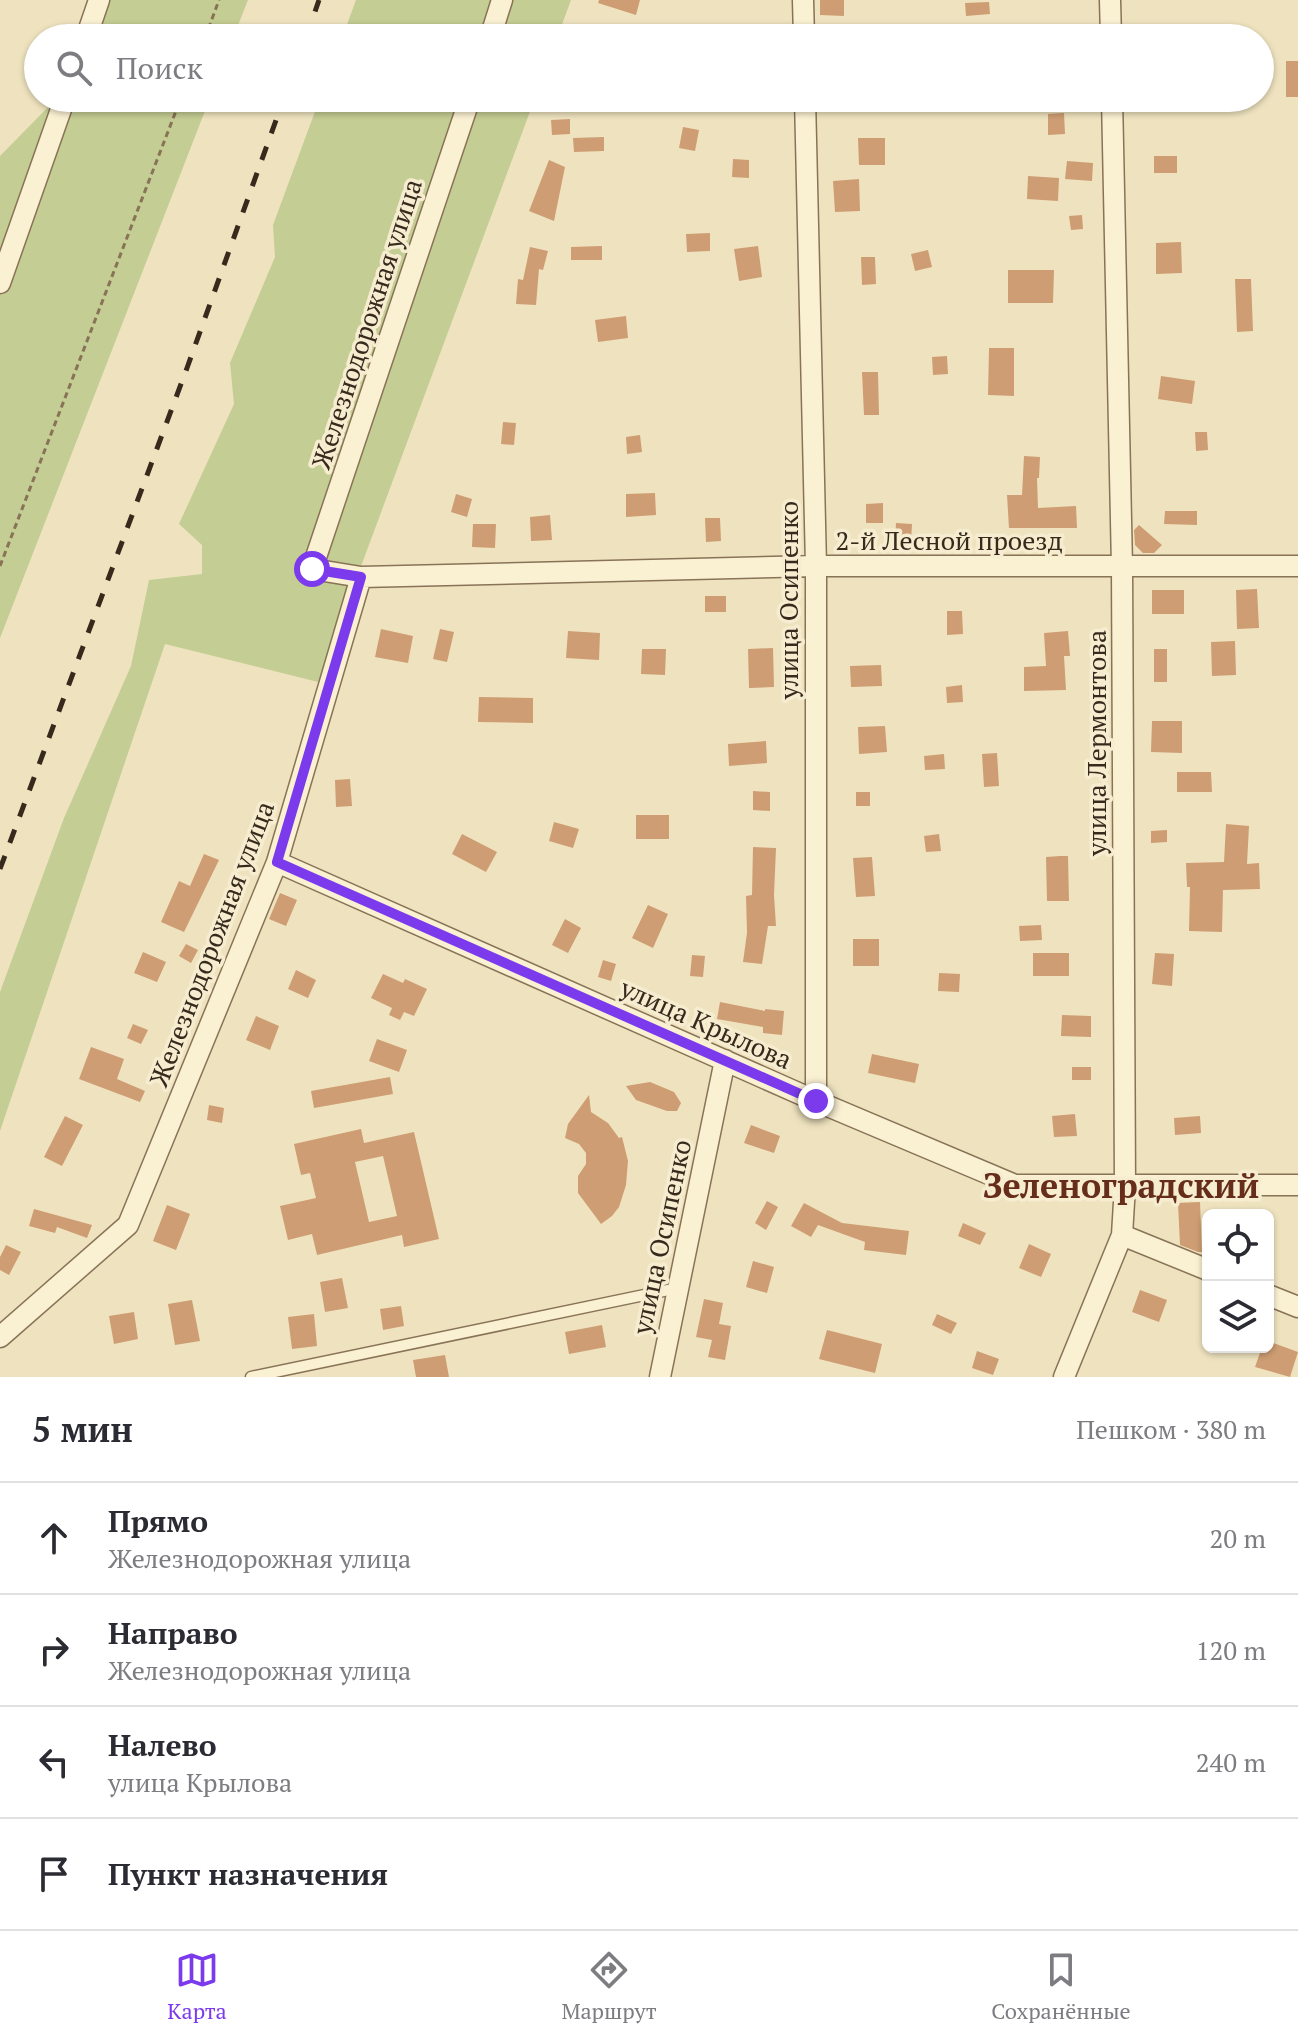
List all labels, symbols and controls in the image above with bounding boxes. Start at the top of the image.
search box [24,24,1274,112]
icon: search [52,46,96,90]
text: Поиск [116,48,203,88]
street label: Железнодорожная улица [303,174,429,473]
street label: улица Осипенко [771,501,805,700]
street label: 2-й Лесной проезд [835,523,1063,557]
route start [294,551,330,587]
street label: улица Лермонтова [1079,630,1113,857]
street label: Железнодорожная улица [141,796,281,1091]
street label: улица Крылова [614,970,797,1076]
route end [798,1083,834,1119]
street label: улица Осипенко [624,1136,698,1338]
district label: Зеленоградский [983,1163,1259,1208]
map controls [1202,1209,1274,1353]
button: locate [1202,1209,1274,1281]
button: layers [1202,1281,1274,1353]
text: 5 мин [32,1407,133,1452]
text: Пешком · 380 m [1076,1412,1266,1446]
text: Прямо [108,1501,208,1541]
icon: ahead [32,1516,76,1560]
text: 20 m [1210,1521,1266,1555]
text: Железнодорожная улица [108,1541,411,1575]
text: Направо [108,1613,238,1653]
icon: right [32,1628,76,1672]
text: 120 m [1196,1633,1266,1667]
text: Железнодорожная улица [108,1653,411,1687]
text: Налево [108,1725,217,1765]
icon: left [32,1740,76,1784]
text: 240 m [1196,1745,1266,1779]
text: улица Крылова [108,1765,292,1799]
icon: arrive [32,1852,76,1896]
text: Пункт назначения [108,1854,388,1894]
tab: Карта [167,1948,227,2025]
tab: Маршрут [561,1948,657,2025]
tab: Сохранённые [991,1948,1131,2025]

